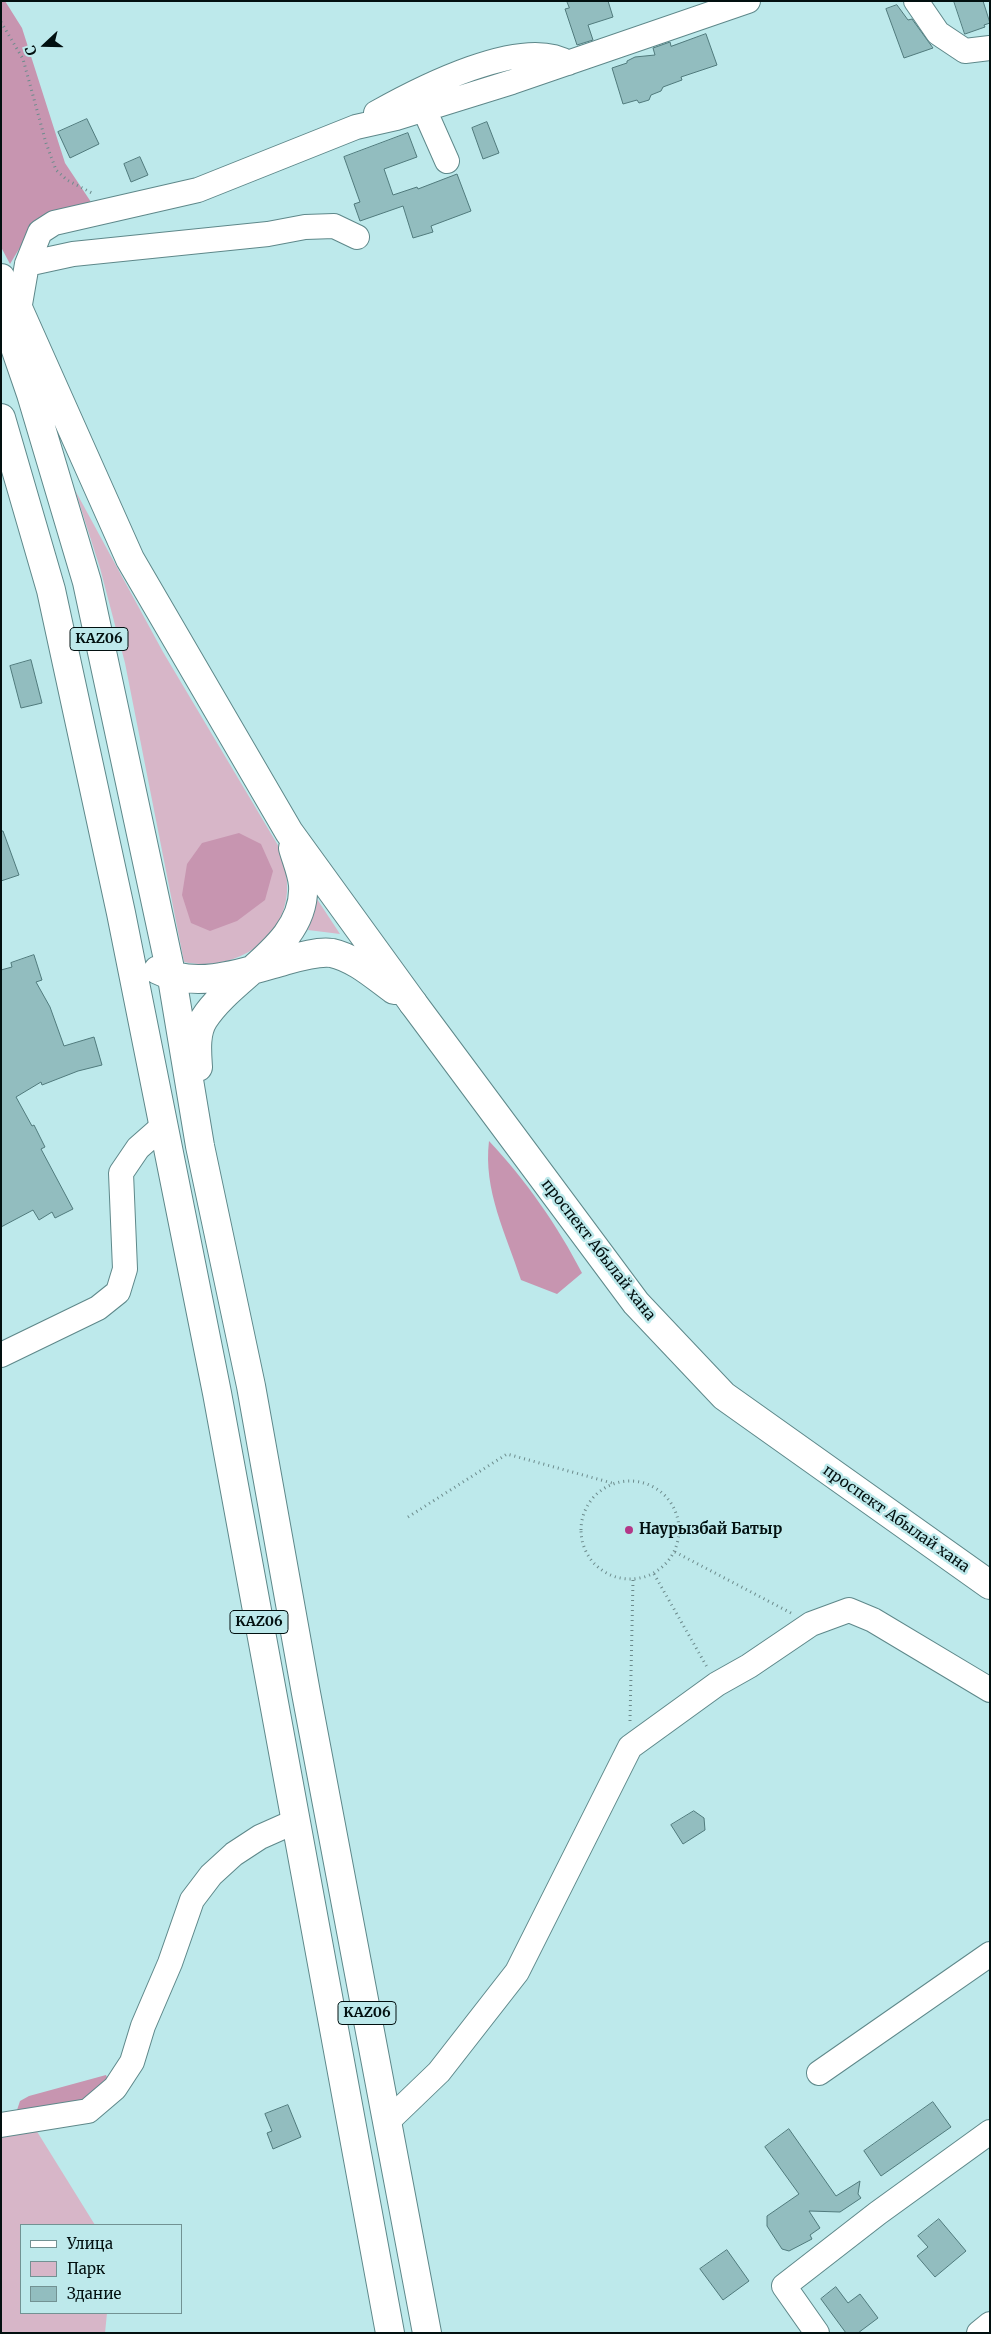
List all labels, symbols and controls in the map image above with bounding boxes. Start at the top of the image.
north arrow [20,20,70,70]
text: С [21,43,41,58]
road number: KАZ06 [70,628,128,650]
street label: проспект Абылай хана [537,1176,659,1324]
street label: проспект Абылай хана [819,1462,973,1576]
place label: Наурызбай Батыр [639,1521,782,1539]
marker: Наурызбай Батыр [623,1524,635,1536]
road number: KАZ06 [230,1610,288,1634]
road number: KАZ06 [338,2002,396,2025]
legend [20,2224,182,2314]
text: Улица [67,2234,113,2253]
text: Парк [67,2259,105,2278]
text: Здание [67,2284,121,2303]

